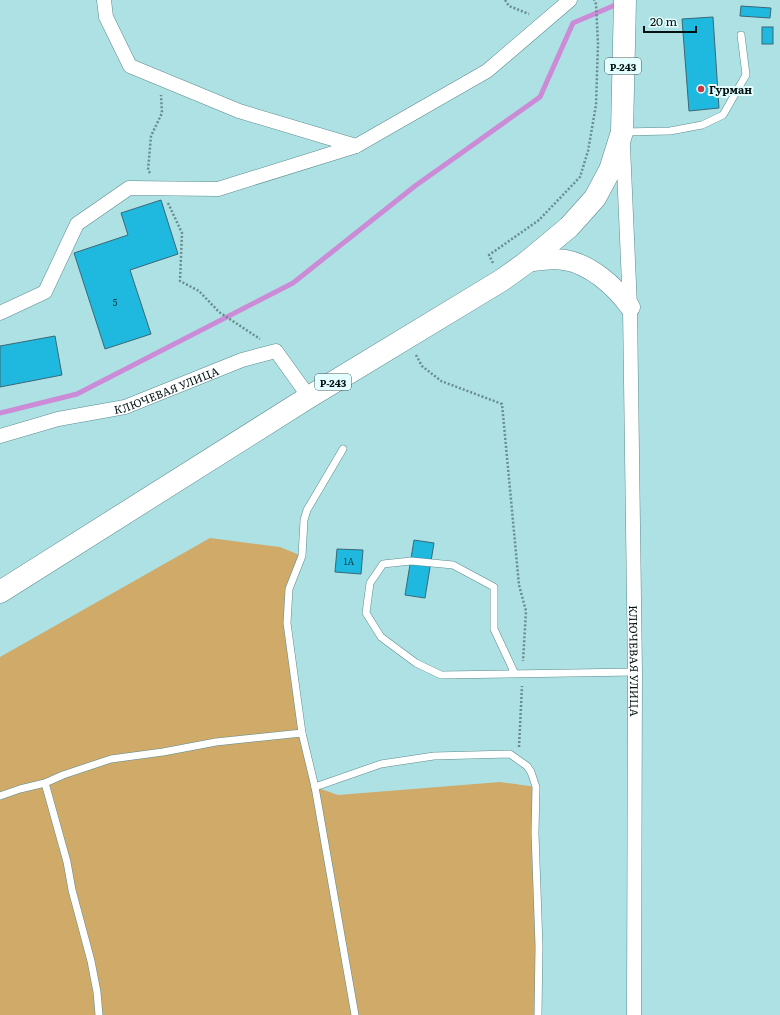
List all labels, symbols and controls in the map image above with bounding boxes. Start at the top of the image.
scale bar [644,8,696,34]
text: 20 m [650,12,677,30]
road number: Р-243 [605,58,641,74]
place label: Гурман [709,81,752,97]
marker: Гурман [696,84,706,94]
house number: 5 [113,295,118,309]
street label: КЛЮЧЕВАЯ УЛИЦА [113,362,221,417]
road number: Р-243 [315,374,351,390]
house number: 1А [344,554,355,568]
street label: КЛЮЧЕВАЯ УЛИЦА [626,605,643,717]

